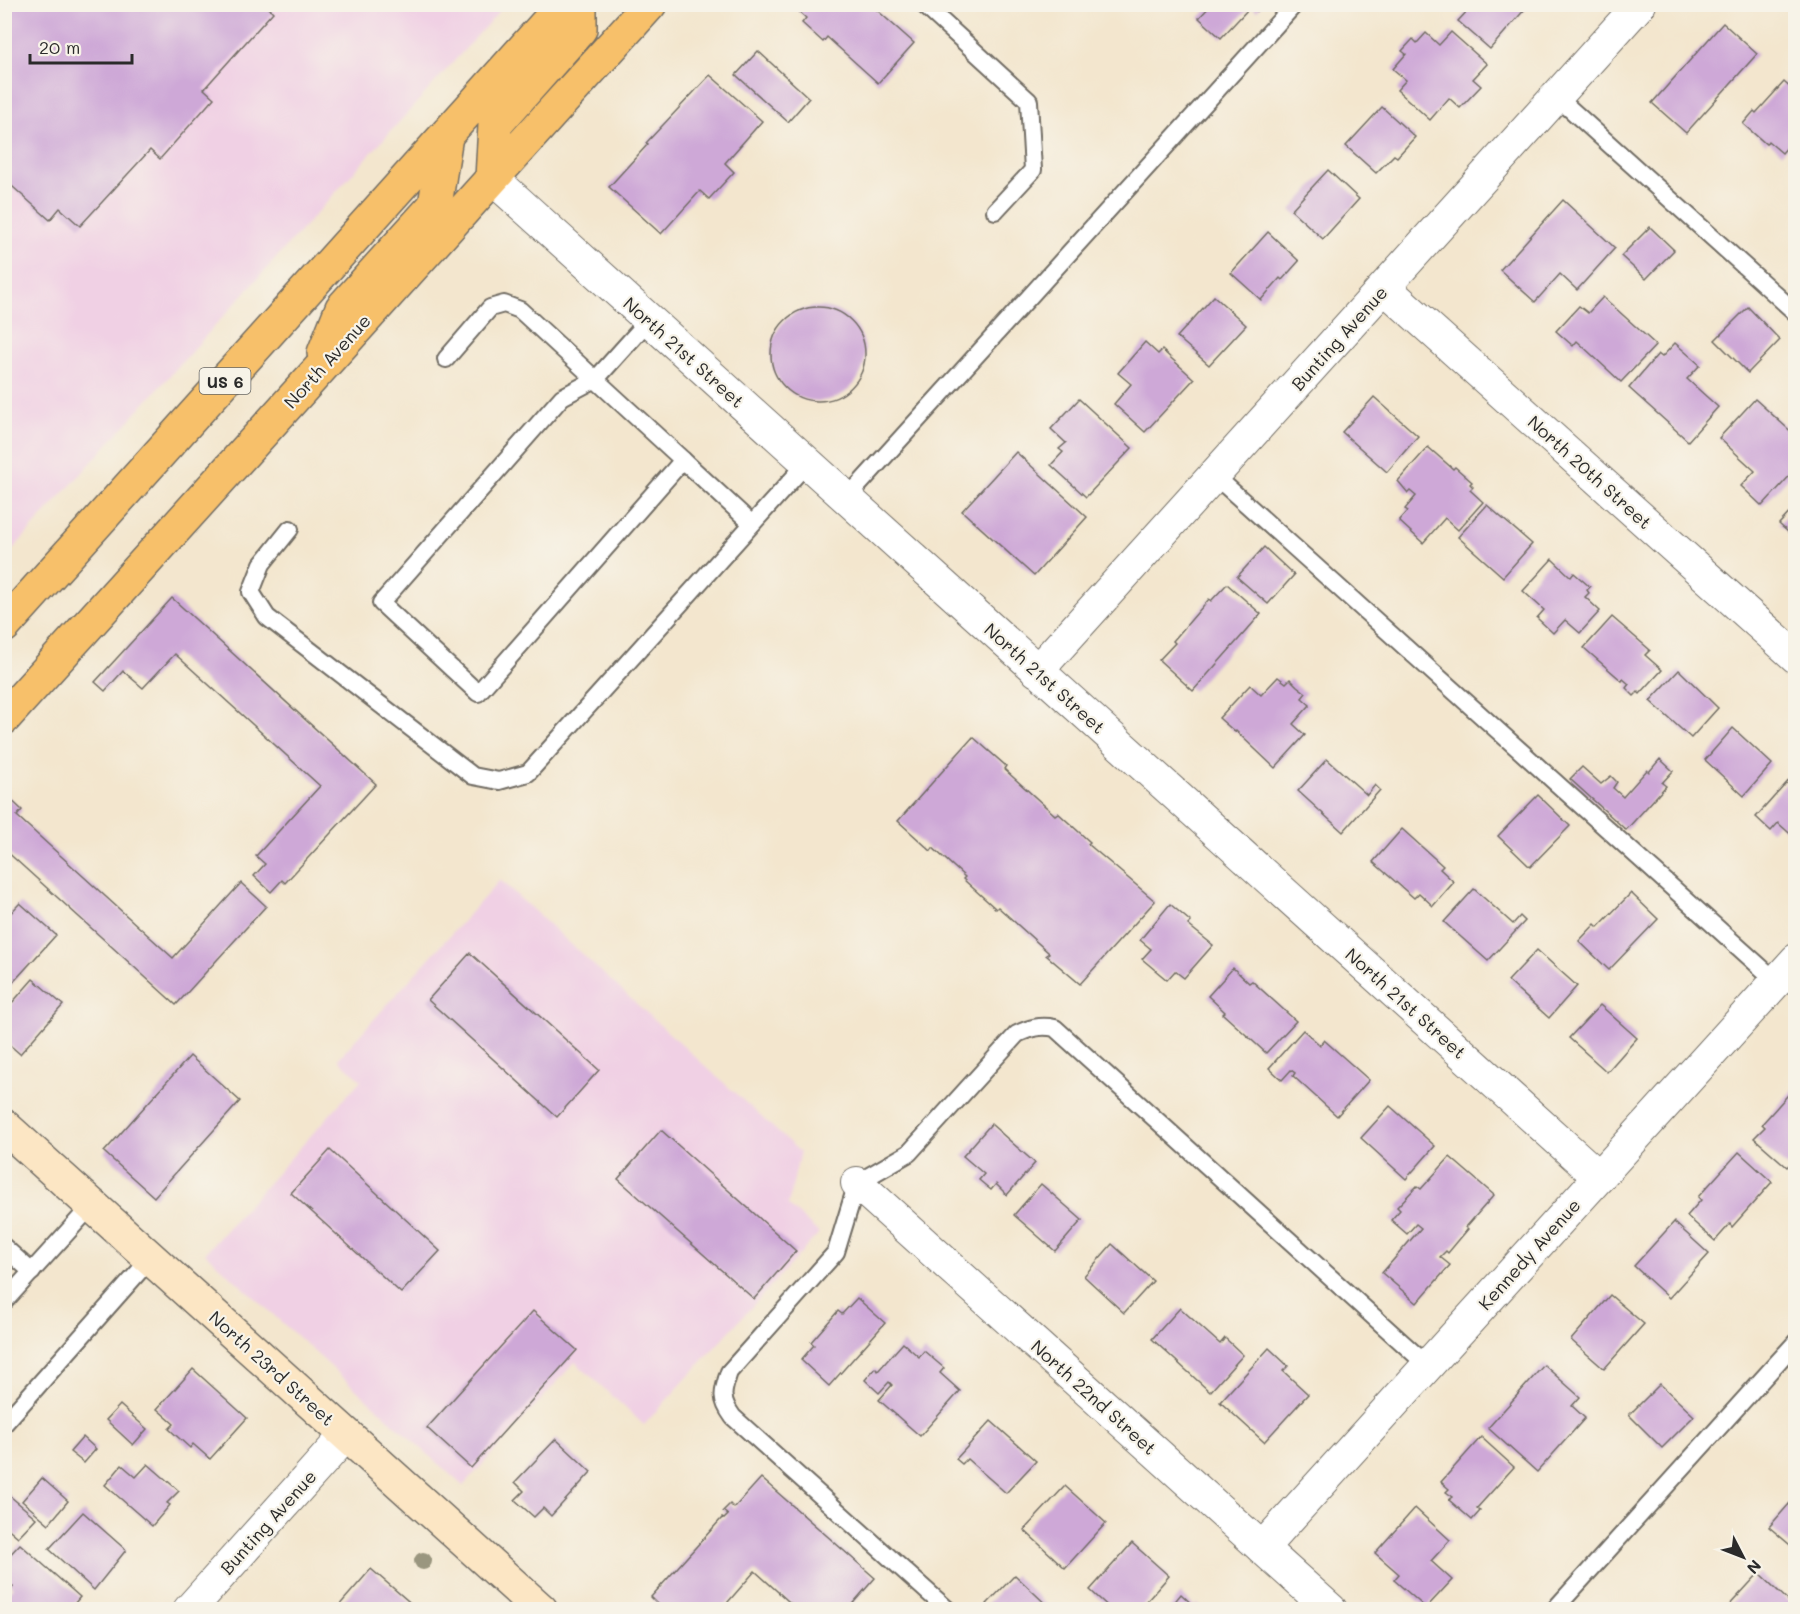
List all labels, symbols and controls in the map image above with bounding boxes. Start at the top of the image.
scale bar [30,27,132,65]
text: 20 m [39,35,80,59]
street label: Bunting Avenue [1286,281,1392,395]
street label: North 21st Street [619,291,749,413]
street label: North Avenue [278,309,376,413]
road number: US 6 [200,368,250,394]
street label: North 20th Street [1523,410,1657,534]
street label: North 21st Street [980,617,1110,739]
street label: North 21st Street [1341,942,1471,1064]
street label: Kennedy Avenue [1473,1193,1585,1315]
street label: North 23rd Street [204,1305,340,1431]
street label: North 22nd Street [1026,1334,1162,1460]
street label: Bunting Avenue [215,1465,321,1579]
north arrow [1713,1527,1773,1587]
text: N [1743,1556,1766,1579]

